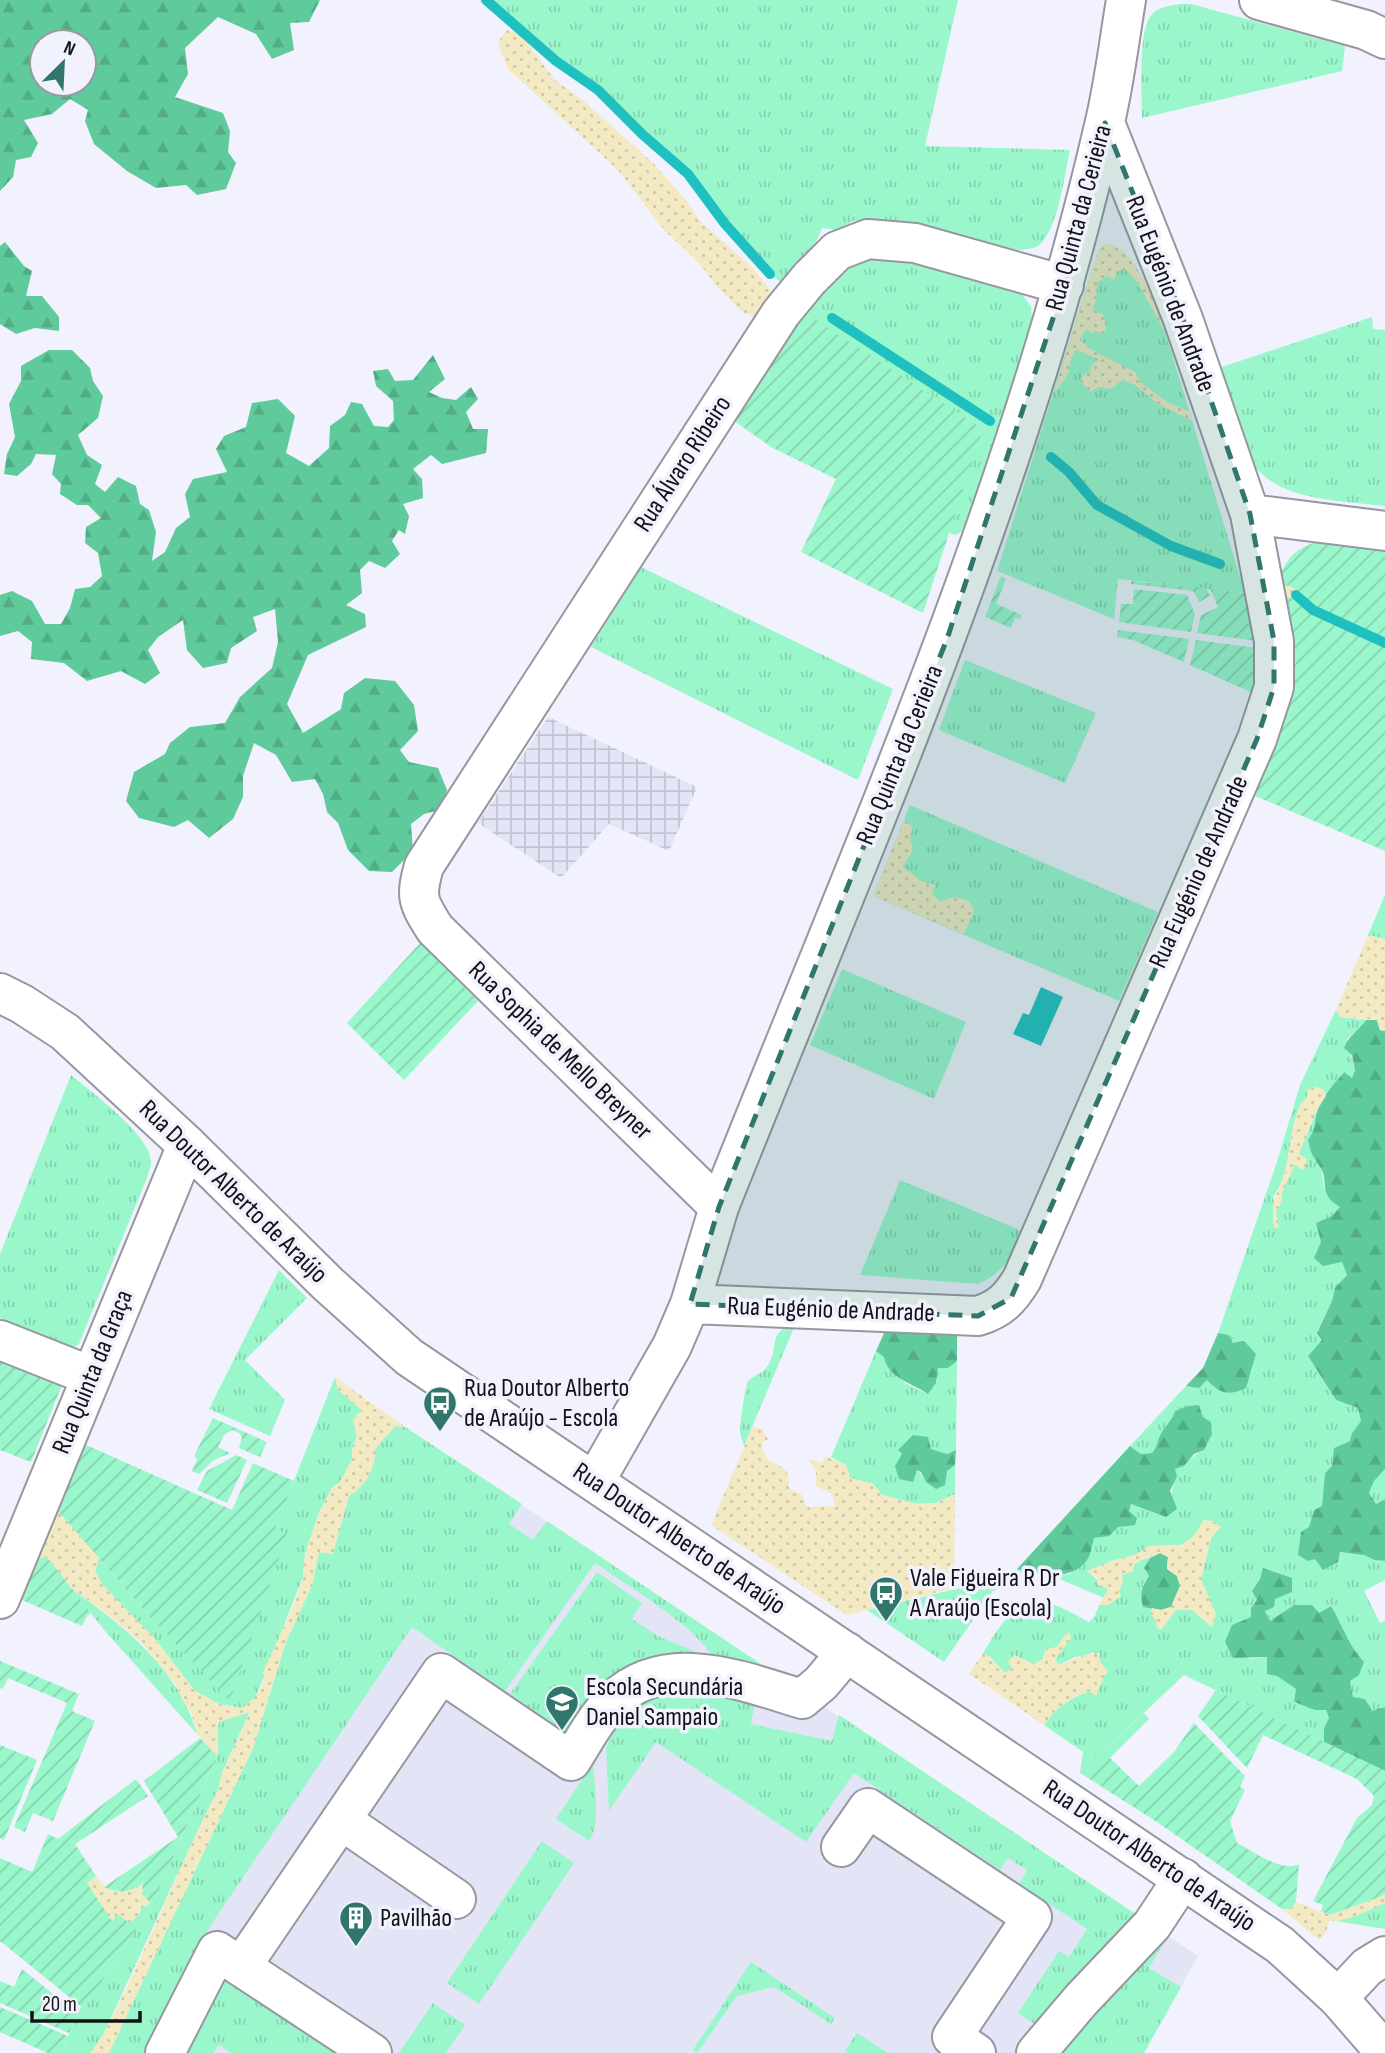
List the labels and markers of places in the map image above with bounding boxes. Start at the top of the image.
place label: Rua Doutor Alberto de Araújo - Escola [464,1373,629,1434]
bus stop icon: Rua Doutor Alberto de Araújo - Escola [421,1384,459,1433]
place label: Vale Figueira R Dr A Araújo (Escola) [909,1563,1060,1624]
bus stop icon: Vale Figueira R Dr A Araújo (Escola) [867,1574,905,1623]
place label: Escola Secundária Daniel Sampaio [586,1672,743,1733]
school or university icon: Escola Secundária Daniel Sampaio [543,1683,581,1732]
building icon: Pavilhão [337,1899,375,1948]
place label: Pavilhão [380,1903,452,1934]

